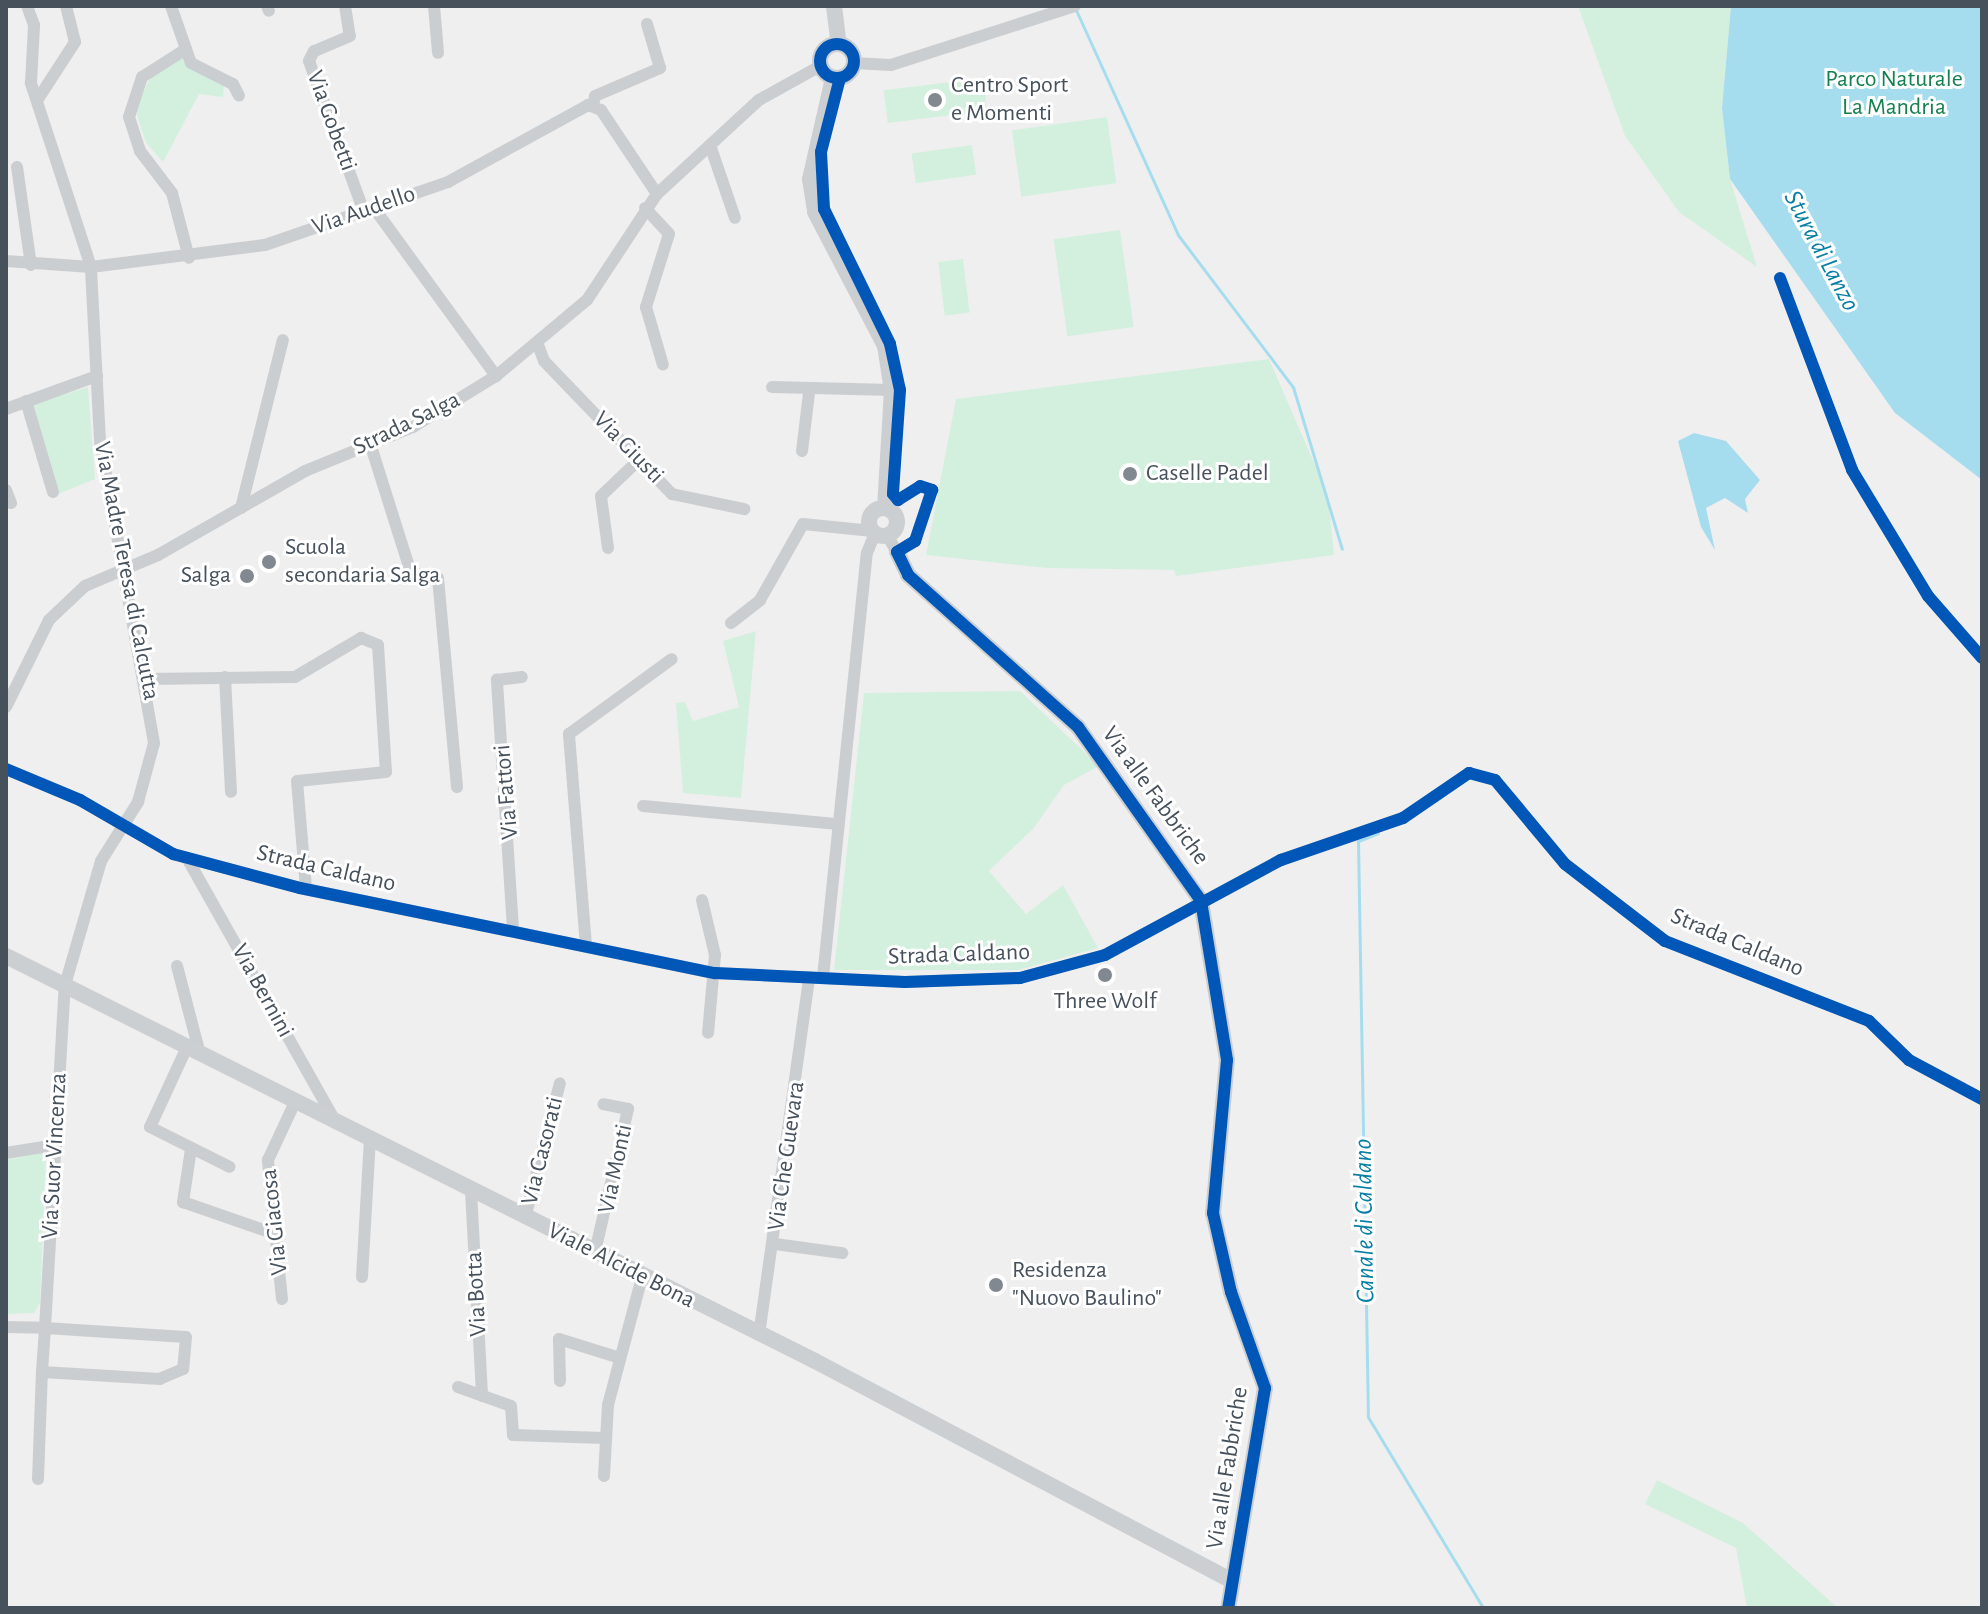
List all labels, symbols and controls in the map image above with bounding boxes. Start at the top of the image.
park label: Parco Naturale La Mandria [1825,66,1963,122]
street label: Via Gobetti [300,67,362,175]
place label: Centro Sport e Momenti [951,72,1068,128]
marker: Centro Sport e Momenti [926,91,944,109]
street label: Via Audello [309,180,419,242]
water label: Stura di Lanzo [1776,185,1866,317]
street label: Strada Salga [349,386,465,462]
street label: Via Giusti [587,406,669,490]
street label: Via Madre Teresa di Calcutta [87,439,165,703]
place label: Caselle Padel [1146,460,1269,488]
marker: Caselle Padel [1121,465,1139,483]
place label: Scuola secondaria Salga [285,534,440,590]
marker: Scuola secondaria Salga [260,553,278,571]
place label: Salga [181,562,231,590]
marker: Salga [238,567,256,585]
street label: Via alle Fabbriche [1095,721,1215,871]
street label: Via Fattori [489,743,525,841]
street label: Strada Caldano [254,839,398,899]
street label: Strada Caldano [1666,902,1808,984]
street label: Strada Caldano [888,938,1030,972]
street label: Via Bernini [225,939,299,1043]
marker: Three Wolf [1096,966,1114,984]
place label: Three Wolf [1054,988,1156,1016]
street label: Via Suor Vincenza [36,1072,74,1240]
street label: Via Che Guevara [762,1079,812,1233]
street label: Via Casorati [516,1094,570,1208]
street label: Via Monti [593,1122,639,1216]
water label: Canale di Caldano [1348,1138,1382,1304]
street label: Via Giacosa [255,1167,295,1277]
street label: Viale Alcide Bona [543,1217,699,1315]
street label: Via Botta [460,1251,494,1337]
place label: Residenza "Nuovo Baulino" [1012,1257,1162,1313]
marker: Residenza "Nuovo Baulino" [987,1276,1005,1294]
street label: Via alle Fabbriche [1201,1385,1255,1551]

